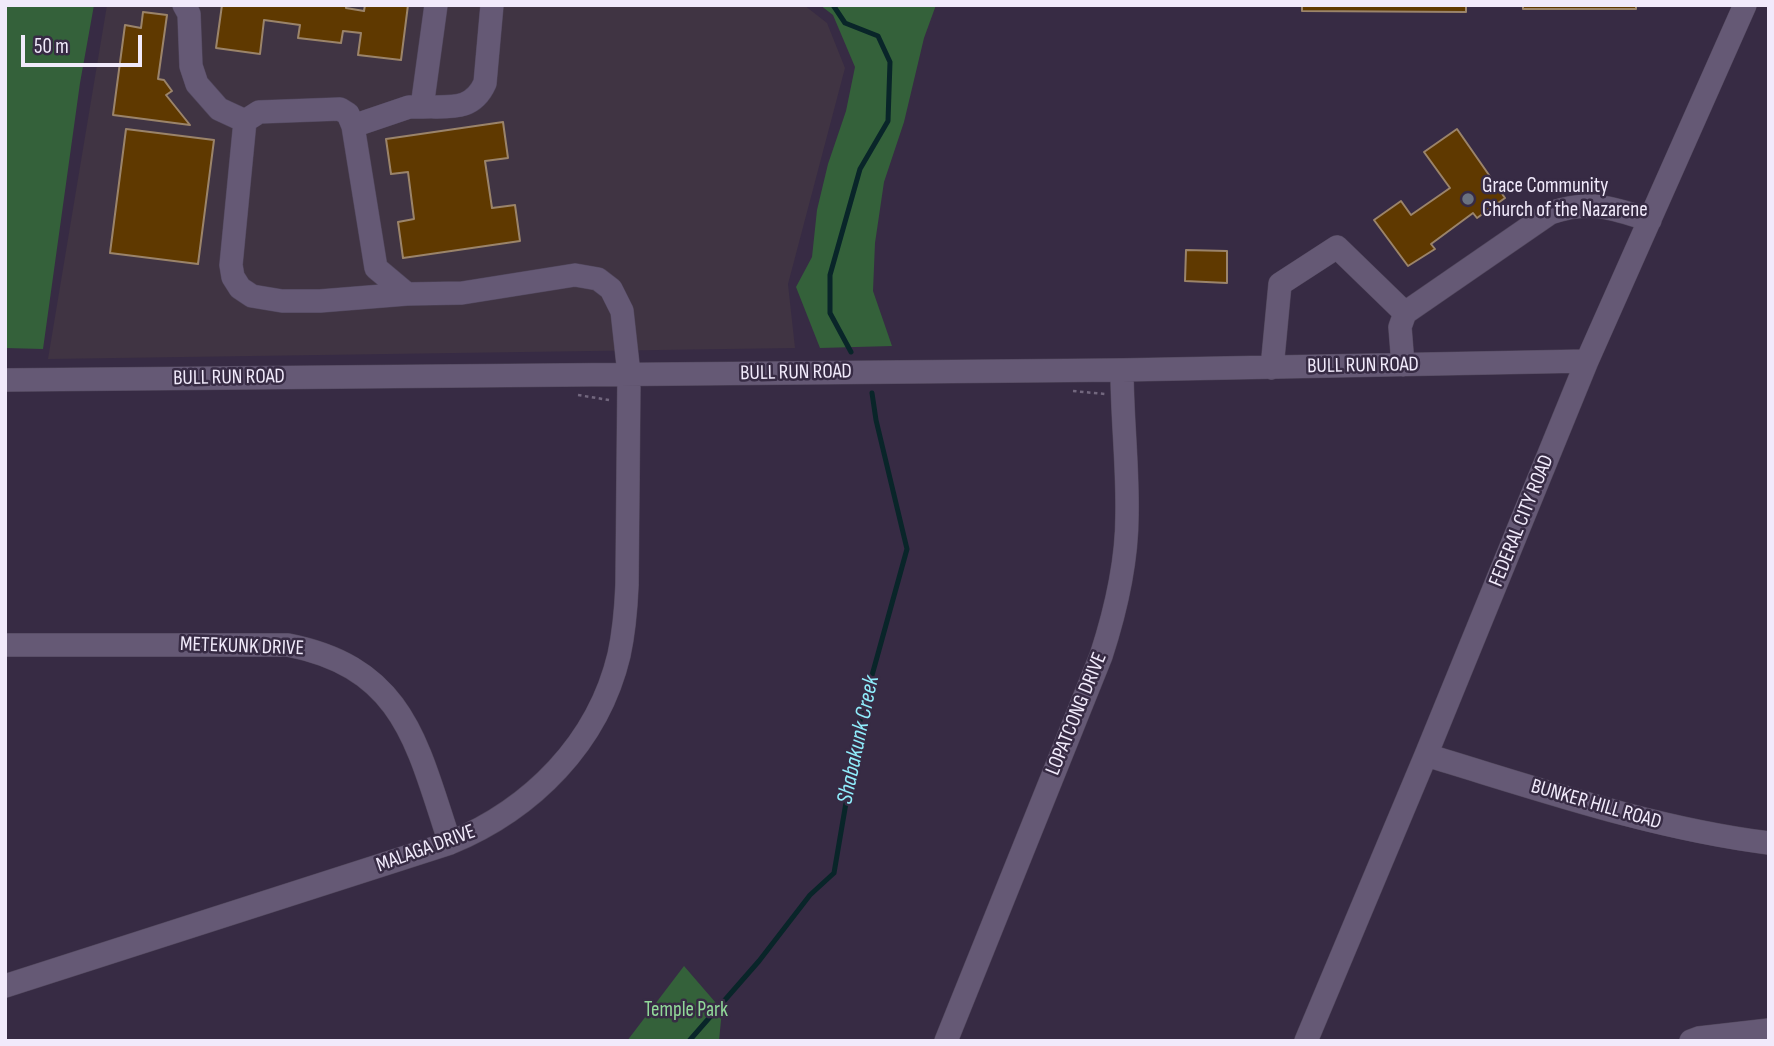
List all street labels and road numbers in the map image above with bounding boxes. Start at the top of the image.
street label: BULL RUN ROAD [1307,352,1419,380]
street label: BULL RUN ROAD [740,359,852,387]
street label: BULL RUN ROAD [173,364,285,392]
street label: FEDERAL CITY ROAD [1484,452,1560,590]
street label: METEKUNK DRIVE [179,632,305,662]
street label: LOPATCONG DRIVE [1041,649,1113,779]
street label: BUNKER HILL ROAD [1528,774,1664,836]
street label: MALAGA DRIVE [373,819,479,879]

